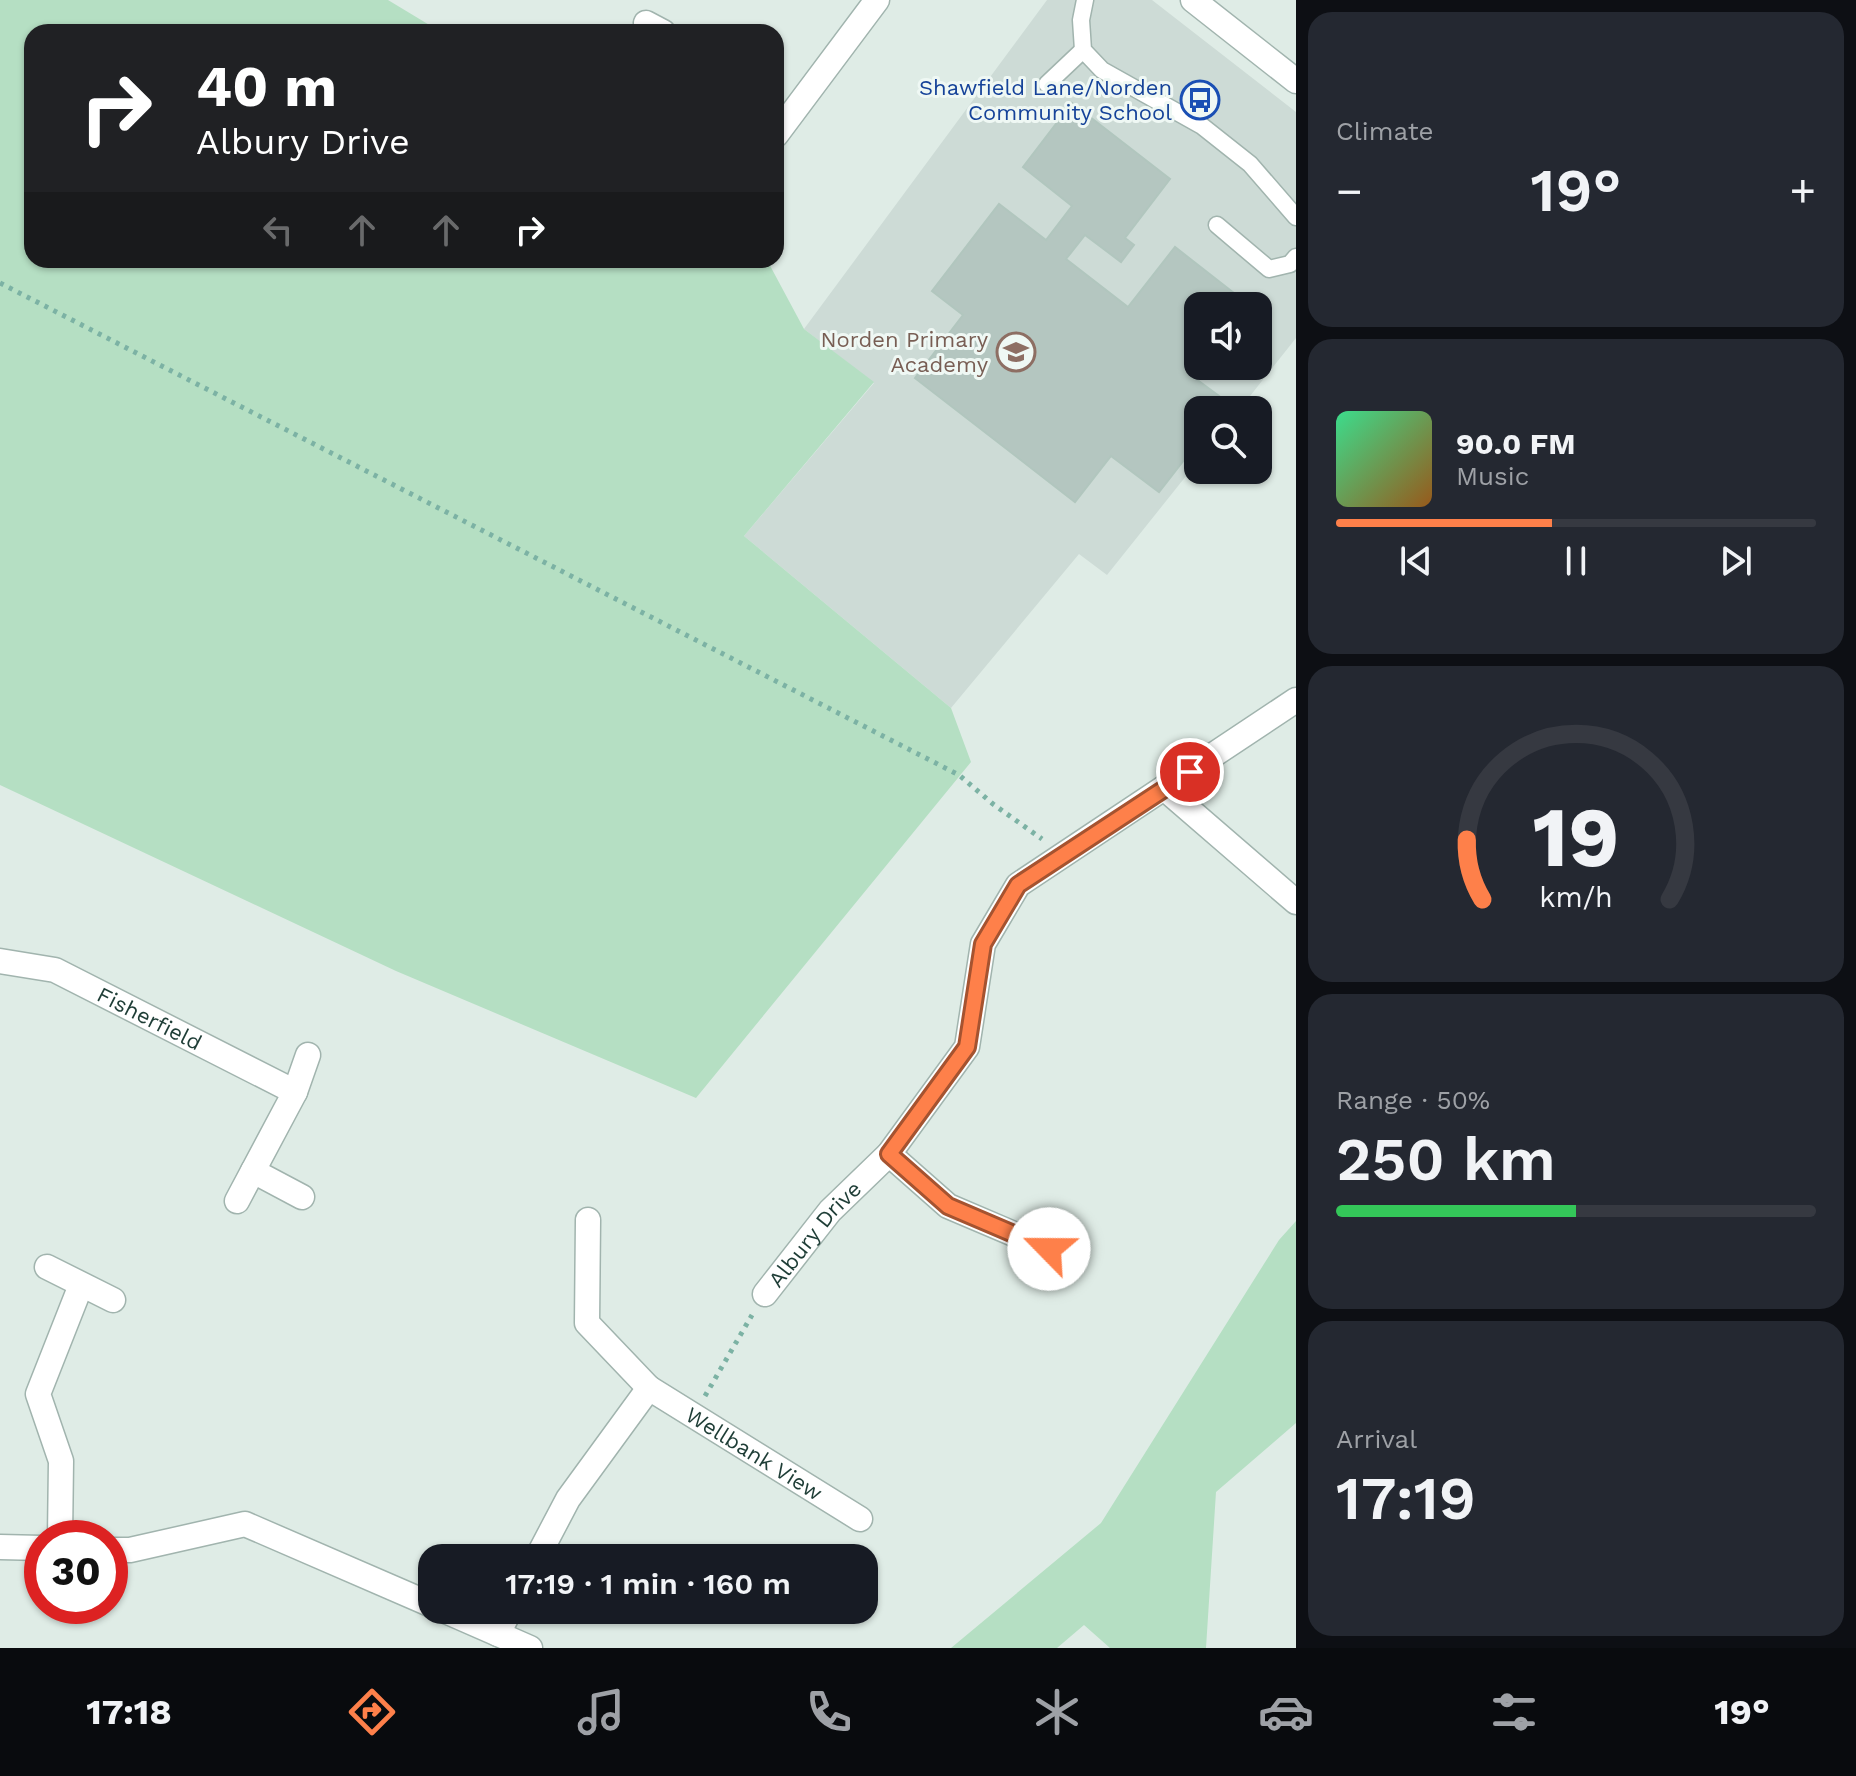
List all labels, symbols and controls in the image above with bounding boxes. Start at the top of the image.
text: 40 m [196,54,337,120]
icon: right [64,56,168,160]
place label: Shawfield Lane/Norden Community School [919,75,1172,125]
bus stop icon: Shawfield Lane/Norden Community School [1179,79,1221,121]
text: Climate [1336,116,1434,146]
text: Albury Drive [196,121,410,163]
text: 19° [1531,155,1621,226]
text: − [1336,165,1363,217]
text: + [1789,165,1816,217]
icon: left [256,208,300,252]
icon: ahead [340,208,384,252]
icon: ahead [424,208,468,252]
icon: right [508,208,552,252]
map controls [1184,292,1272,484]
button: sound [1184,292,1272,380]
place label: Norden Primary Academy [821,327,989,377]
school or university icon: Norden Primary Academy [995,331,1037,373]
button: search [1184,396,1272,484]
text: 90.0 FM [1456,426,1575,461]
text: Music [1456,461,1529,491]
icon: previous [1394,539,1438,583]
icon: pause [1554,539,1598,583]
icon: next [1714,539,1758,583]
pin [1156,738,1224,806]
icon: arrive [1168,750,1212,794]
text: 19 [1532,789,1620,886]
text: km/h [1539,880,1613,914]
street label: Fisherfield [93,982,206,1056]
text: Range · 50% [1336,1085,1490,1115]
text: 250 km [1336,1124,1556,1195]
street label: Albury Drive [763,1176,866,1292]
position arrow [1007,1207,1091,1291]
street label: Wellbank View [681,1402,827,1506]
text: Arrival [1336,1424,1417,1454]
text: 17:19 [1336,1463,1476,1534]
speed limit sign: 30 [24,1520,128,1624]
text: 17:19 · 1 min · 160 m [505,1566,791,1601]
icon: directions [344,1684,400,1740]
icon: music [573,1684,629,1740]
icon: phone [801,1684,857,1740]
icon: climate [1029,1684,1085,1740]
icon: car [1258,1684,1314,1740]
icon: filters [1486,1684,1542,1740]
text: 17:18 [86,1691,172,1733]
text: 19° [1714,1691,1770,1733]

